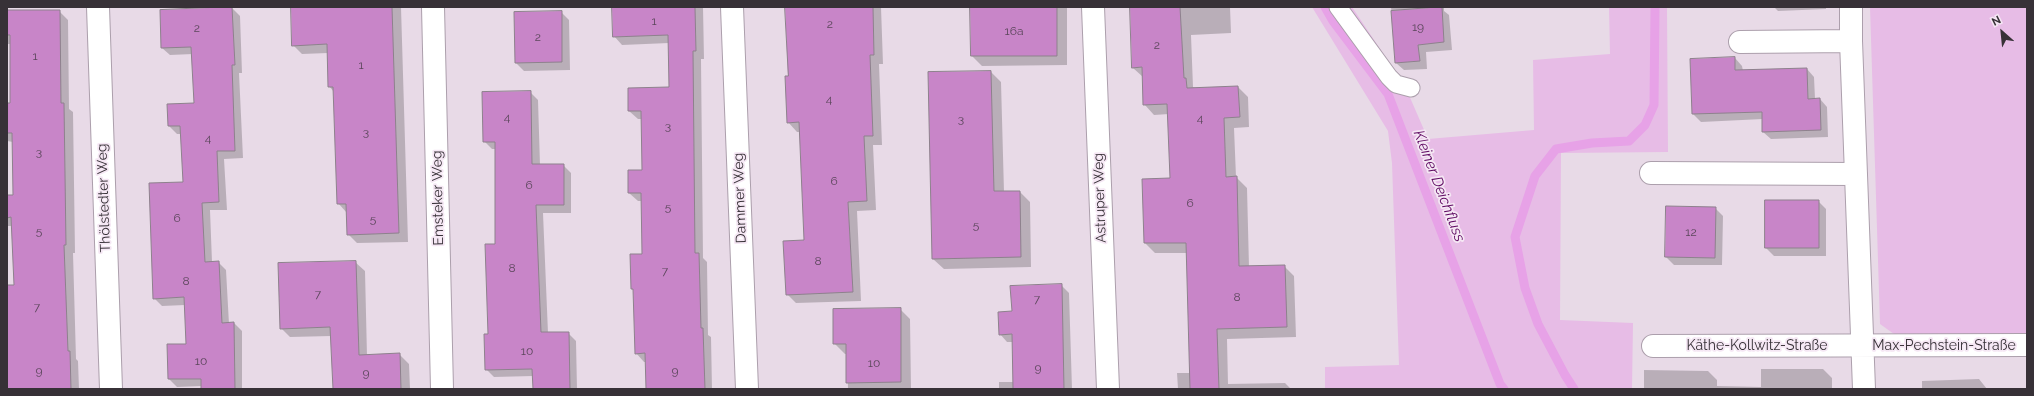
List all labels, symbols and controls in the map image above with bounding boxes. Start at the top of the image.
north arrow [1982,12,2022,52]
text: N [1990,13,2003,29]
house number: 1 [651,14,657,28]
house number: 2 [827,17,833,31]
house number: 19 [1412,20,1424,34]
house number: 2 [194,21,200,35]
house number: 16a [1005,24,1023,38]
house number: 2 [535,30,541,44]
house number: 2 [1154,38,1160,52]
house number: 1 [32,49,38,63]
house number: 1 [358,58,364,72]
house number: 4 [826,92,832,106]
house number: 4 [504,110,510,124]
house number: 4 [1197,111,1203,125]
house number: 3 [958,112,964,126]
house number: 3 [665,119,671,133]
house number: 3 [363,125,369,139]
water label: Kleiner Deichfluss [1409,128,1469,244]
house number: 4 [205,131,211,145]
street label: Thölstedter Weg [94,143,114,253]
house number: 3 [36,145,42,159]
street label: Emsteker Weg [429,150,447,246]
street label: Dammer Weg [730,152,750,244]
street label: Astruper Weg [1090,153,1110,243]
house number: 6 [830,174,838,188]
house number: 6 [525,178,533,192]
house number: 6 [1186,196,1194,210]
house number: 5 [665,200,671,214]
house number: 6 [173,211,181,225]
house number: 5 [370,212,376,226]
house number: 5 [973,218,979,232]
house number: 5 [36,224,42,238]
house number: 12 [1685,225,1697,239]
house number: 8 [814,254,822,268]
house number: 8 [508,261,516,275]
house number: 7 [662,264,668,278]
house number: 8 [182,274,190,288]
house number: 7 [315,287,321,301]
house number: 8 [1233,290,1241,304]
house number: 7 [1034,292,1040,306]
house number: 7 [34,300,40,314]
street label: Käthe-Kollwitz-Straße [1686,338,1828,354]
street label: Max-Pechstein-Straße [1872,338,2016,354]
house number: 10 [521,344,533,358]
house number: 10 [195,354,207,368]
house number: 10 [868,356,880,370]
house number: 9 [1034,361,1042,375]
house number: 9 [35,364,43,378]
house number: 9 [671,364,679,378]
house number: 9 [362,366,370,380]

